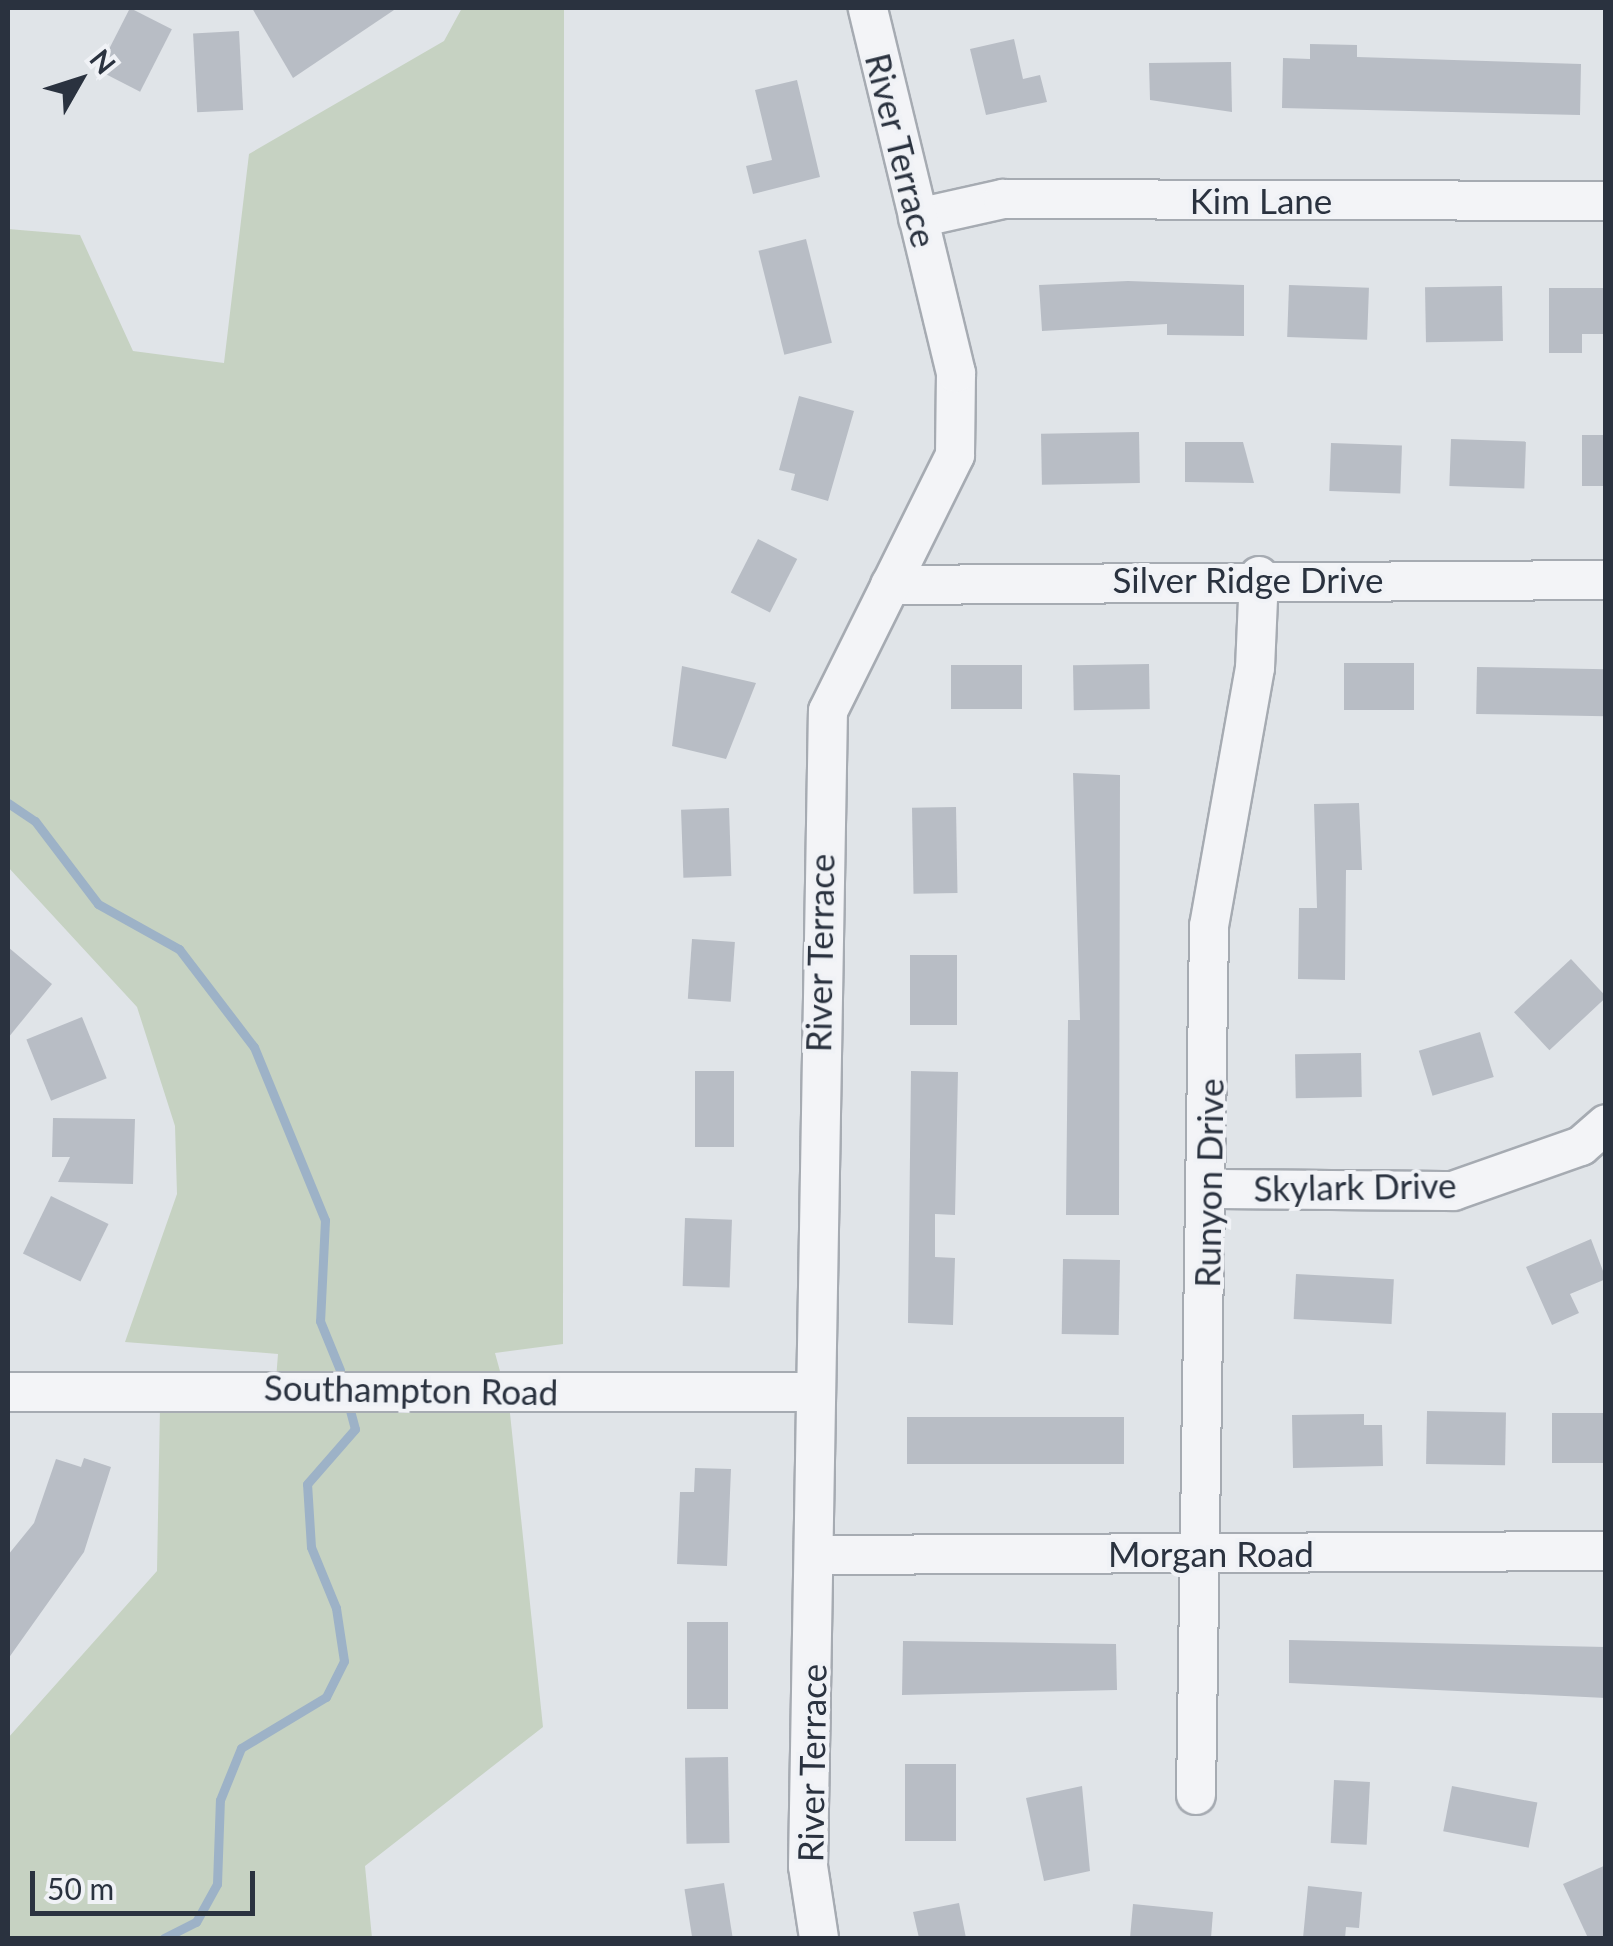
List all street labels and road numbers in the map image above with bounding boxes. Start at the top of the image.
street label: River Terrace [857,48,947,252]
street label: Kim Lane [1190,179,1332,221]
street label: Silver Ridge Drive [1112,558,1384,600]
street label: River Terrace [796,853,842,1053]
street label: Runyon Drive [1185,1078,1231,1288]
street label: Skylark Drive [1253,1163,1457,1209]
street label: Southampton Road [263,1365,559,1413]
street label: Morgan Road [1108,1532,1314,1574]
street label: River Terrace [788,1663,834,1863]

